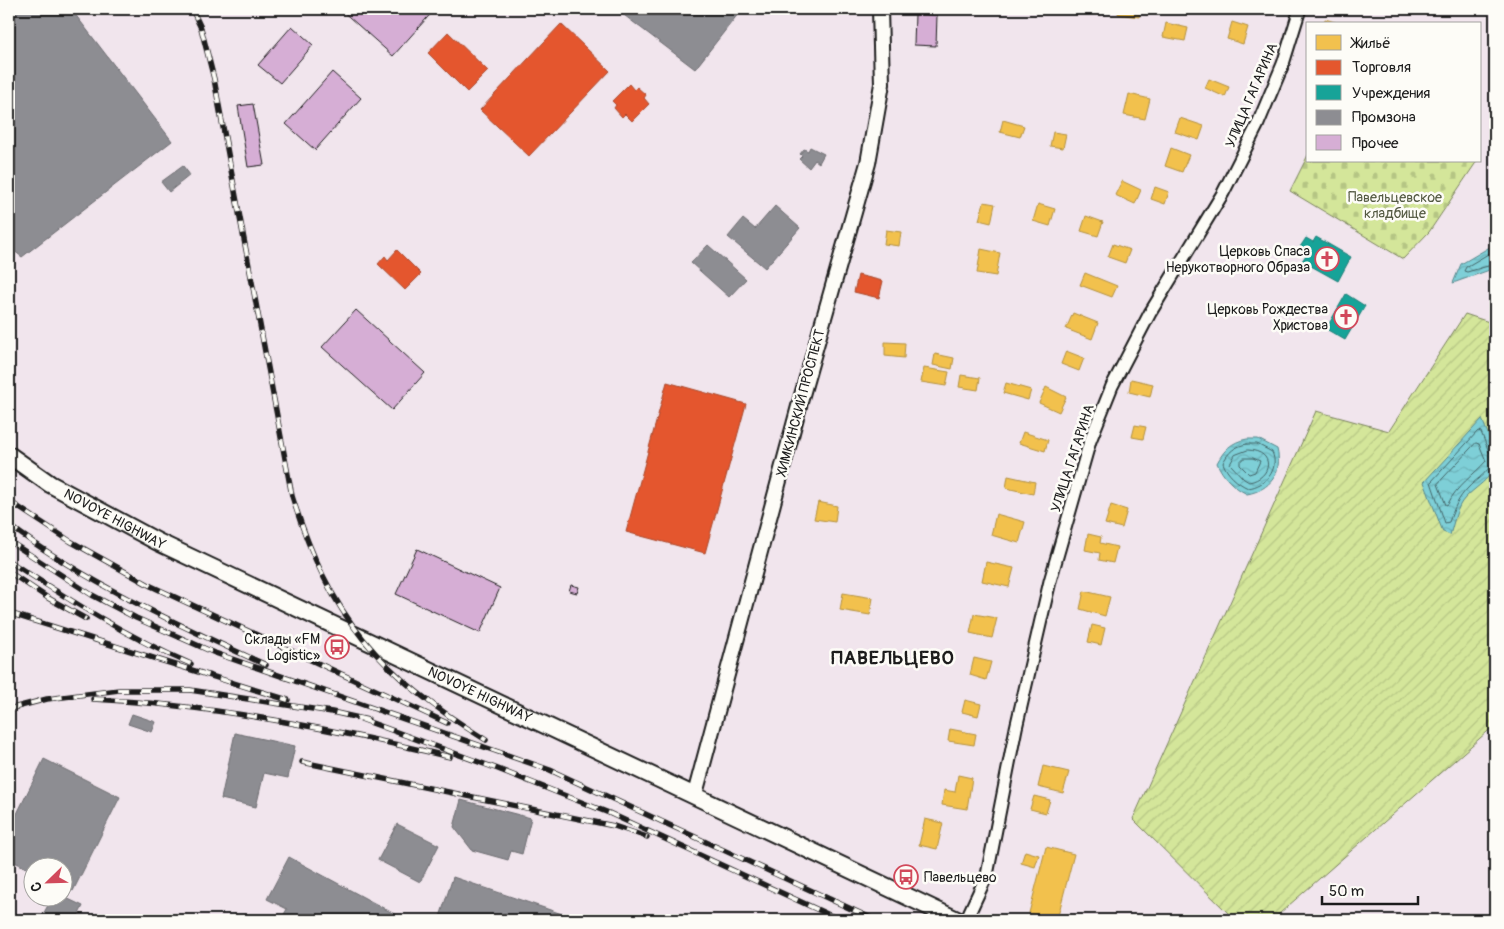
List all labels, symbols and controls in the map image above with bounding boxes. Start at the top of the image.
legend [1306,22,1482,162]
text: Жильё [1350,34,1391,53]
street label: УЛИЦА ГАГАРИНА [1222,40,1281,150]
text: Торговля [1352,58,1411,77]
text: Учреждения [1352,84,1430,103]
text: Промзона [1352,108,1416,127]
text: Прочее [1352,134,1399,153]
park label: Павельцевское кладбище [1348,189,1442,222]
place label: Церковь Спаса Нерукотворного Образа [1166,243,1310,276]
church icon: Церковь Спаса Нерукотворного Образа [1314,246,1340,272]
place label: Церковь Рождества Христова [1207,301,1328,334]
church icon: Церковь Рождества Христова [1333,304,1359,330]
street label: ХИМКИНСКИЙ ПРОСПЕКТ [773,327,828,479]
street label: УЛИЦА ГАГАРИНА [1047,402,1098,514]
street label: NOVOYE HIGHWAY [61,485,168,553]
place label: Склады «FM Logistic» [244,631,320,664]
bus stop icon: Склады «FM Logistic» [324,634,350,660]
district label: ПАВЕЛЬЦЕВО [831,646,955,670]
street label: NOVOYE HIGHWAY [425,663,535,727]
north arrow [22,856,72,906]
bus stop icon: Павельцево [893,864,919,890]
place label: Павельцево [924,869,997,886]
scale bar [1322,874,1418,906]
text: С [27,879,46,894]
text: 50 m [1329,882,1364,901]

